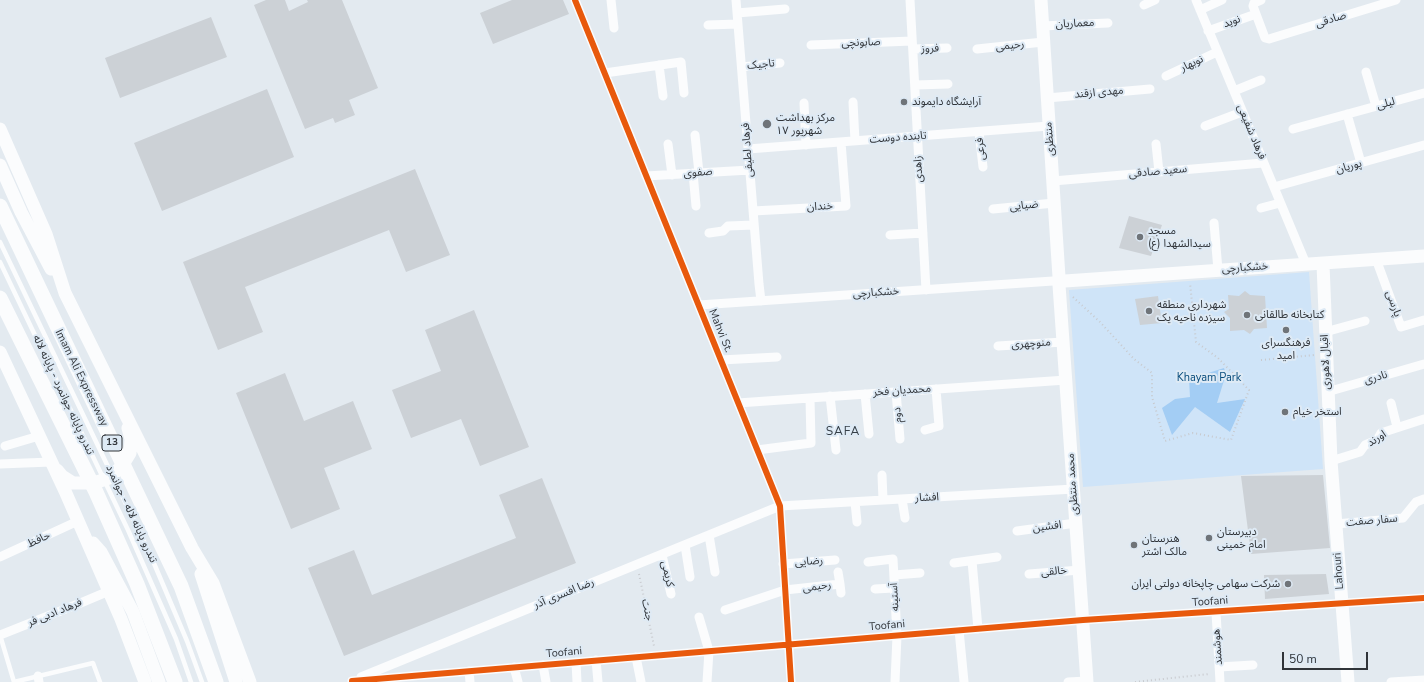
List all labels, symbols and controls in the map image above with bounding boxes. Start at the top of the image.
street label: صادقی [1314,9,1348,31]
street label: نوید [1222,13,1242,31]
street label: معماریان [1055,16,1095,32]
street label: صابونچی [841,36,881,50]
street label: رحیمی [995,38,1025,54]
street label: فروز [921,42,939,56]
street label: نوبهار [1178,53,1206,75]
street label: تاجیک [746,57,776,73]
street label: مهدی ازقند [1074,84,1124,102]
place label: آرایشگاه دایموند [912,95,981,109]
street label: لیلی [1375,95,1397,113]
marker: آرایشگاه دایموند [899,97,909,107]
street label: فرهاد شفیعی [1234,103,1268,161]
place label: مرکز بهداشت ۱۷ شهریور [776,111,835,137]
marker: مرکز بهداشت ۱۷ شهریور [761,118,773,130]
street label: منتظری [1042,121,1058,157]
street label: فرهاد لطیفی [740,122,756,178]
street label: تابنده دوست [869,129,927,147]
street label: فرعی [973,137,989,161]
street label: زاهدی [912,155,926,183]
street label: پوریان [1335,157,1363,177]
street label: سعید صادقی [1128,163,1188,181]
street label: صفوی [683,165,713,181]
street label: ضیایی [1009,198,1039,214]
street label: خندان [807,200,833,214]
place label: مسجد سیدالشهدا (ع) [1148,224,1211,250]
marker: مسجد سیدالشهدا (ع) [1135,232,1145,242]
street label: خشکبارچی [1221,260,1269,276]
street label: خشکبارچی [852,285,900,301]
street label: پارسی [1382,289,1404,319]
place label: شهرداری منطقه سیزده ناحیه یک [1157,298,1226,324]
marker: شهرداری منطقه سیزده ناحیه یک [1144,306,1154,316]
street label: Mahvi St. [705,307,735,355]
place label: کتابخانه طالقانی [1255,308,1324,322]
marker: کتابخانه طالقانی [1242,310,1252,320]
marker: فرهنگسرای امید [1281,325,1291,335]
street label: Imam Ali Expressway [52,327,110,429]
street label: تندرو پایانه جوانمرد - پایانه لاله [29,333,97,457]
street label: اقبال لاهوری [1318,334,1334,390]
street label: منوچهری [1011,336,1051,352]
place label: فرهنگسرای امید [1262,336,1310,362]
street label: نادری [1363,368,1389,388]
park label: Khayam Park [1177,371,1241,385]
street label: محمدیان فخر [873,382,931,400]
place label: استخر خیام [1293,405,1342,419]
street label: دوم [891,407,905,423]
marker: استخر خیام [1280,407,1290,417]
district label: SAFA [826,425,860,439]
street label: اورند [1365,428,1389,450]
road number: 13 [102,435,122,451]
street label: محمد منتظری [1064,453,1082,515]
street label: تندرو پایانه لاله - جوانمرد [102,463,160,565]
street label: افشار [915,491,939,505]
street label: سفار صفت [1346,512,1398,530]
street label: افشین [1032,519,1062,535]
place label: دبیرستان امام خمینی [1217,525,1266,551]
street label: حافظ [25,529,53,551]
place label: هنرستان مالک اشتر [1142,532,1187,558]
marker: دبیرستان امام خمینی [1204,533,1214,543]
marker: هنرستان مالک اشتر [1129,540,1139,550]
street label: Lahouri [1331,552,1347,590]
street label: رضایی [794,554,824,570]
street label: کریمی [658,560,676,588]
street label: خالقی [1040,564,1068,580]
street label: رضا افسری آذر [532,576,596,612]
place label: شرکت سهامی چاپخانه دولتی ایران [1131,577,1280,591]
street label: رحیمی [802,579,832,595]
marker: شرکت سهامی چاپخانه دولتی ایران [1283,579,1293,589]
street label: آستینه [888,582,902,612]
street label: Toofani [1191,594,1229,610]
street label: فرهاد ادبی فر [26,596,84,630]
street label: جنت [638,598,656,622]
street label: Toofani [868,618,906,634]
street label: هوشمند [1210,629,1226,665]
scale bar [1284,644,1370,670]
street label: Toofani [545,645,583,661]
text: 50 m [1289,651,1317,667]

